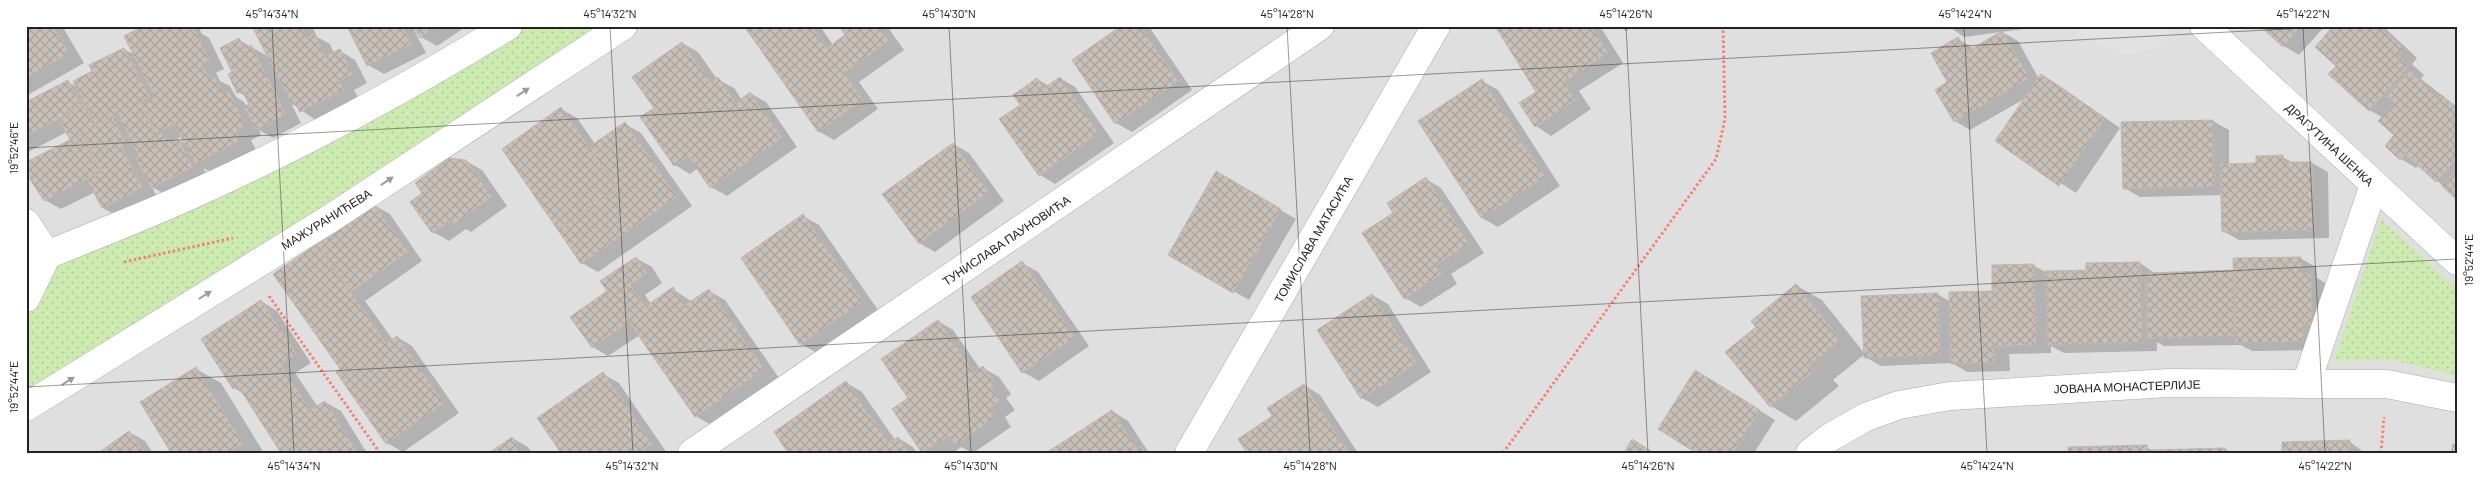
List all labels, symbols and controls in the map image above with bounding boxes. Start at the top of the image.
text: 45°14'34"N [245,6,299,20]
text: 45°14'32"N [583,6,637,20]
text: 45°14'30"N [922,6,976,20]
text: 45°14'28"N [1260,6,1314,20]
text: 45°14'26"N [1599,6,1653,20]
text: 45°14'24"N [1938,6,1992,20]
text: 45°14'22"N [2276,6,2330,20]
one-way arrow [516,87,530,96]
street label: ДРАГУТИНА ШЕНКА [2282,100,2377,189]
text: 19°52'46"E [6,122,20,174]
street label: ТОМИСЛАВА МАТАСИЋА [1271,173,1355,305]
one-way arrow [381,176,394,186]
street label: МАЖУРАНИЋЕВА [278,186,374,252]
street label: ТУНИСЛАВА ПАУНОВИЋА [939,192,1073,288]
text: 19°52'44"E [2461,234,2475,286]
one-way arrow [199,290,212,300]
text: 19°52'44"E [6,361,20,413]
street label: ЈОВАНА МОНАСТЕРЛИЈЕ [2053,376,2201,396]
one-way arrow [61,377,74,386]
text: 45°14'34"N [267,458,321,472]
text: 45°14'32"N [605,458,659,472]
text: 45°14'30"N [944,458,998,472]
text: 45°14'28"N [1283,458,1337,472]
text: 45°14'26"N [1621,458,1675,472]
text: 45°14'24"N [1960,458,2014,472]
text: 45°14'22"N [2298,458,2352,472]

